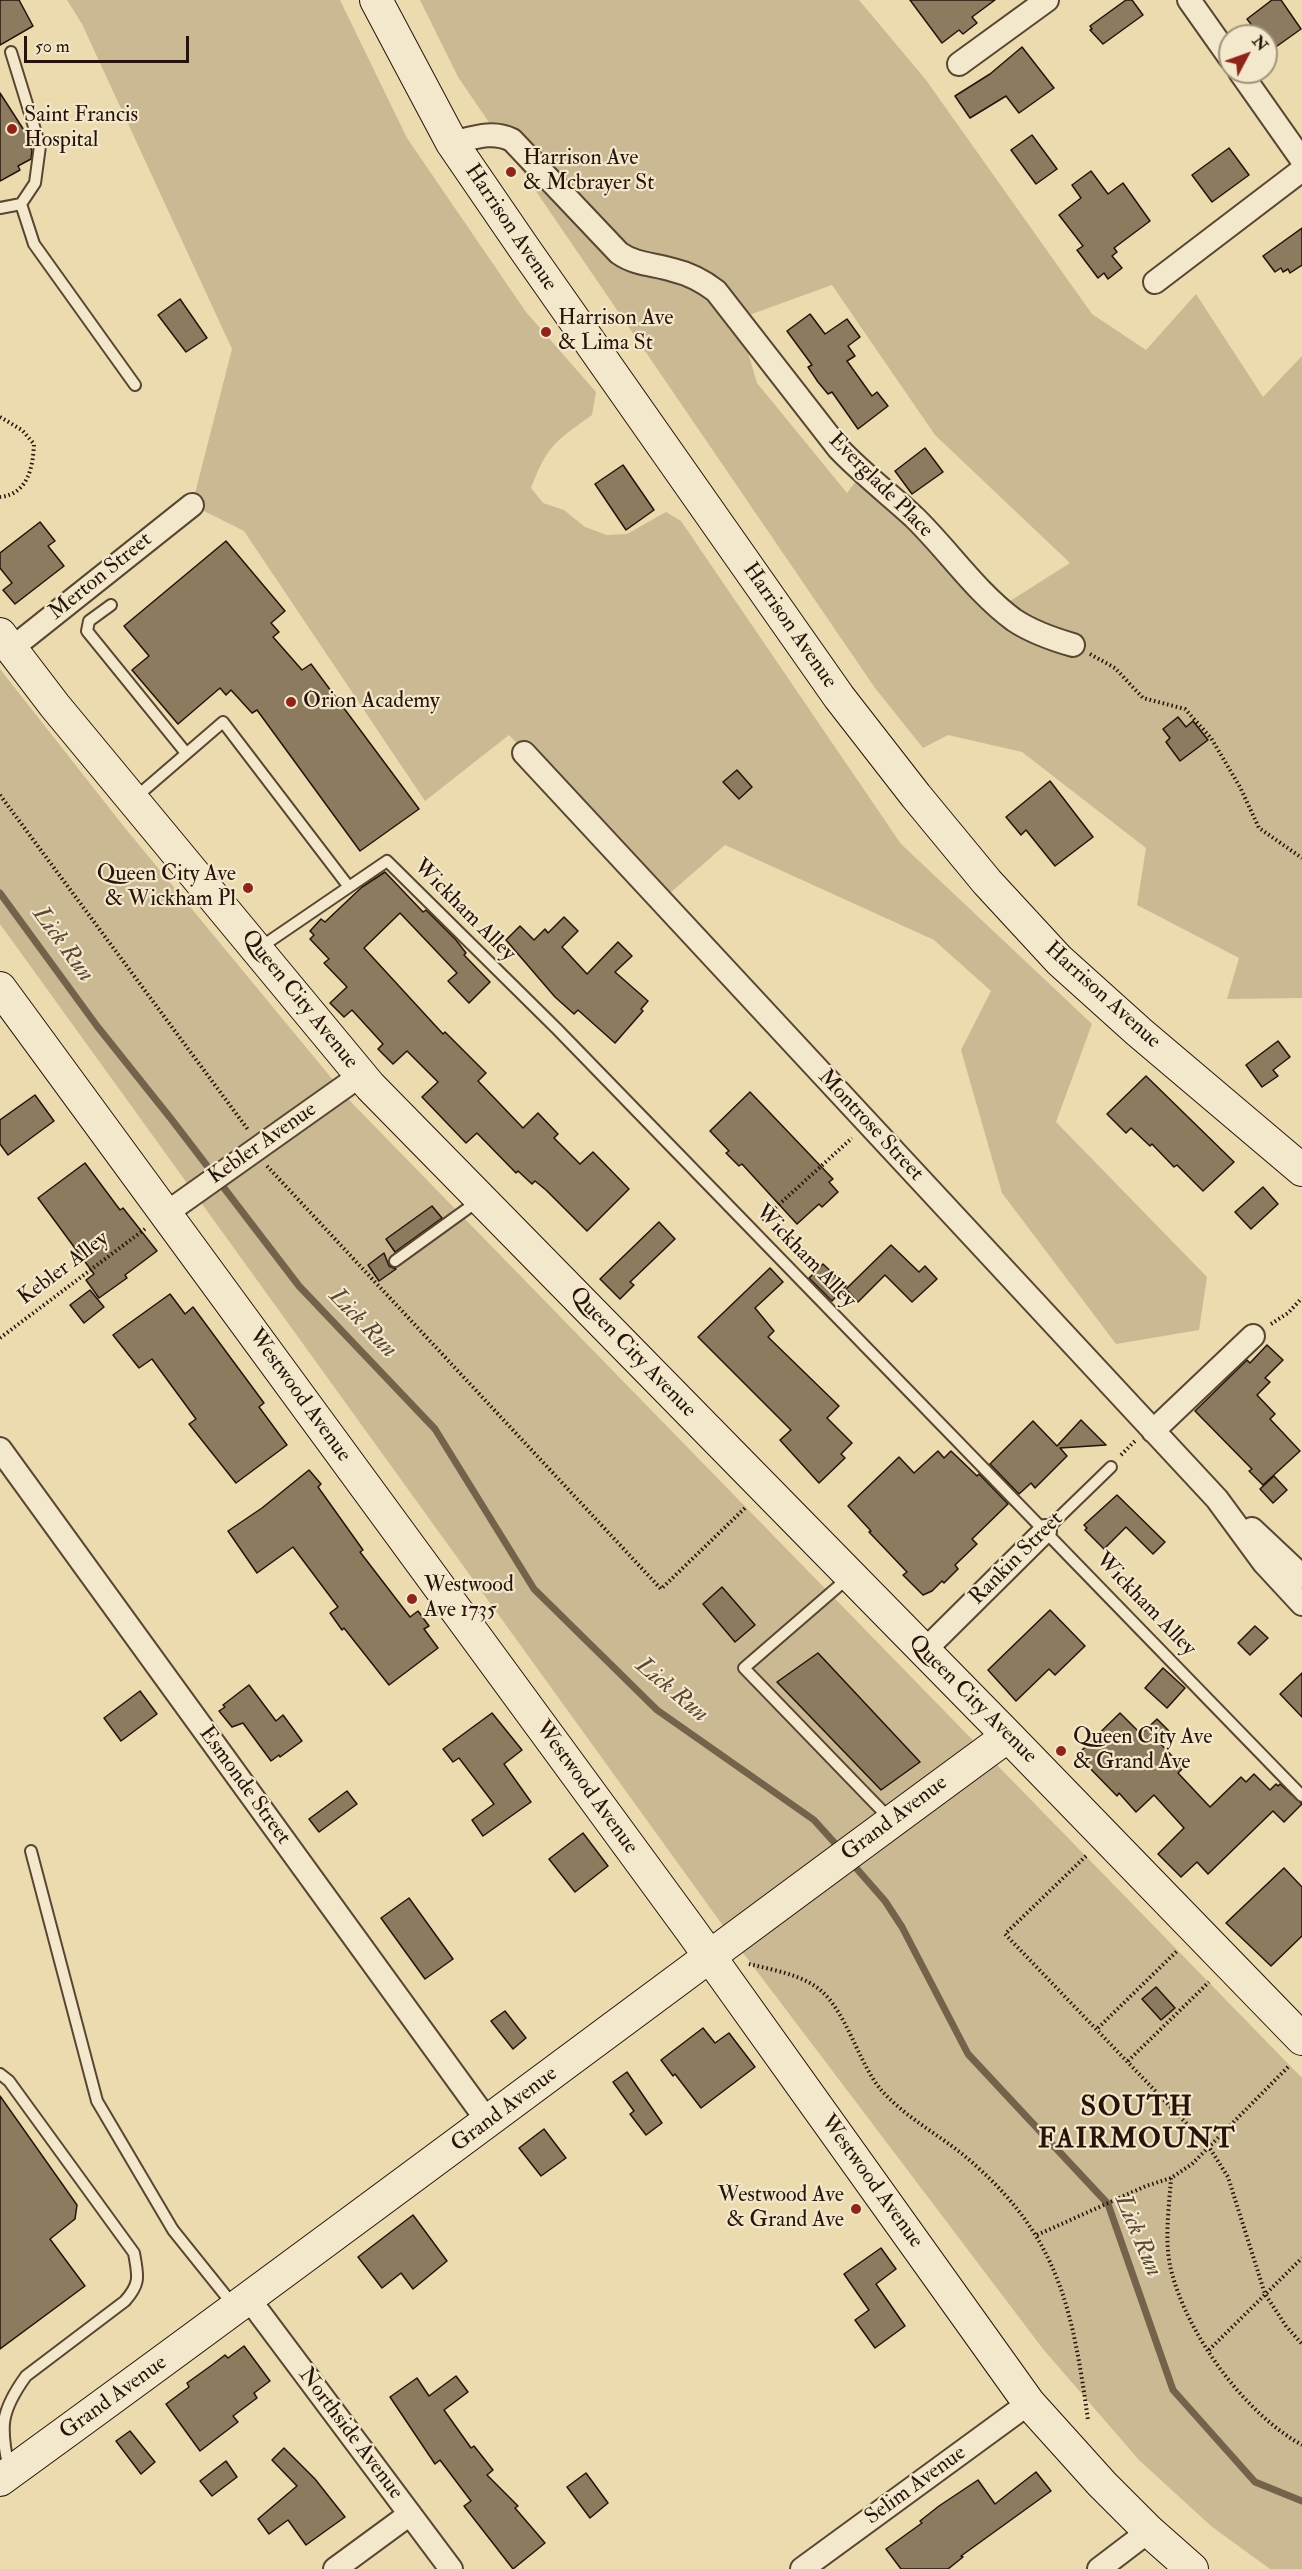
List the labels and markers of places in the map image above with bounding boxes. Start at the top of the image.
place label: Saint Francis Hospital [24,103,138,154]
marker: Saint Francis Hospital [5,122,19,136]
place label: Harrison Ave & Mcbrayer St [523,146,654,198]
marker: Harrison Ave & Mcbrayer St [504,165,518,179]
place label: Harrison Ave & Lima St [558,306,673,358]
marker: Harrison Ave & Lima St [539,325,553,339]
place label: Orion Academy [303,689,440,715]
marker: Orion Academy [284,695,298,709]
place label: Queen City Ave & Wickham Pl [97,862,236,914]
marker: Queen City Ave & Wickham Pl [241,881,255,895]
place label: Westwood Ave 1735 [424,1573,514,1624]
marker: Westwood Ave 1735 [405,1592,419,1606]
place label: Queen City Ave & Grand Ave [1073,1725,1212,1777]
marker: Queen City Ave & Grand Ave [1054,1744,1068,1758]
place label: Westwood Ave & Grand Ave [718,2183,844,2234]
marker: Westwood Ave & Grand Ave [849,2202,863,2216]

